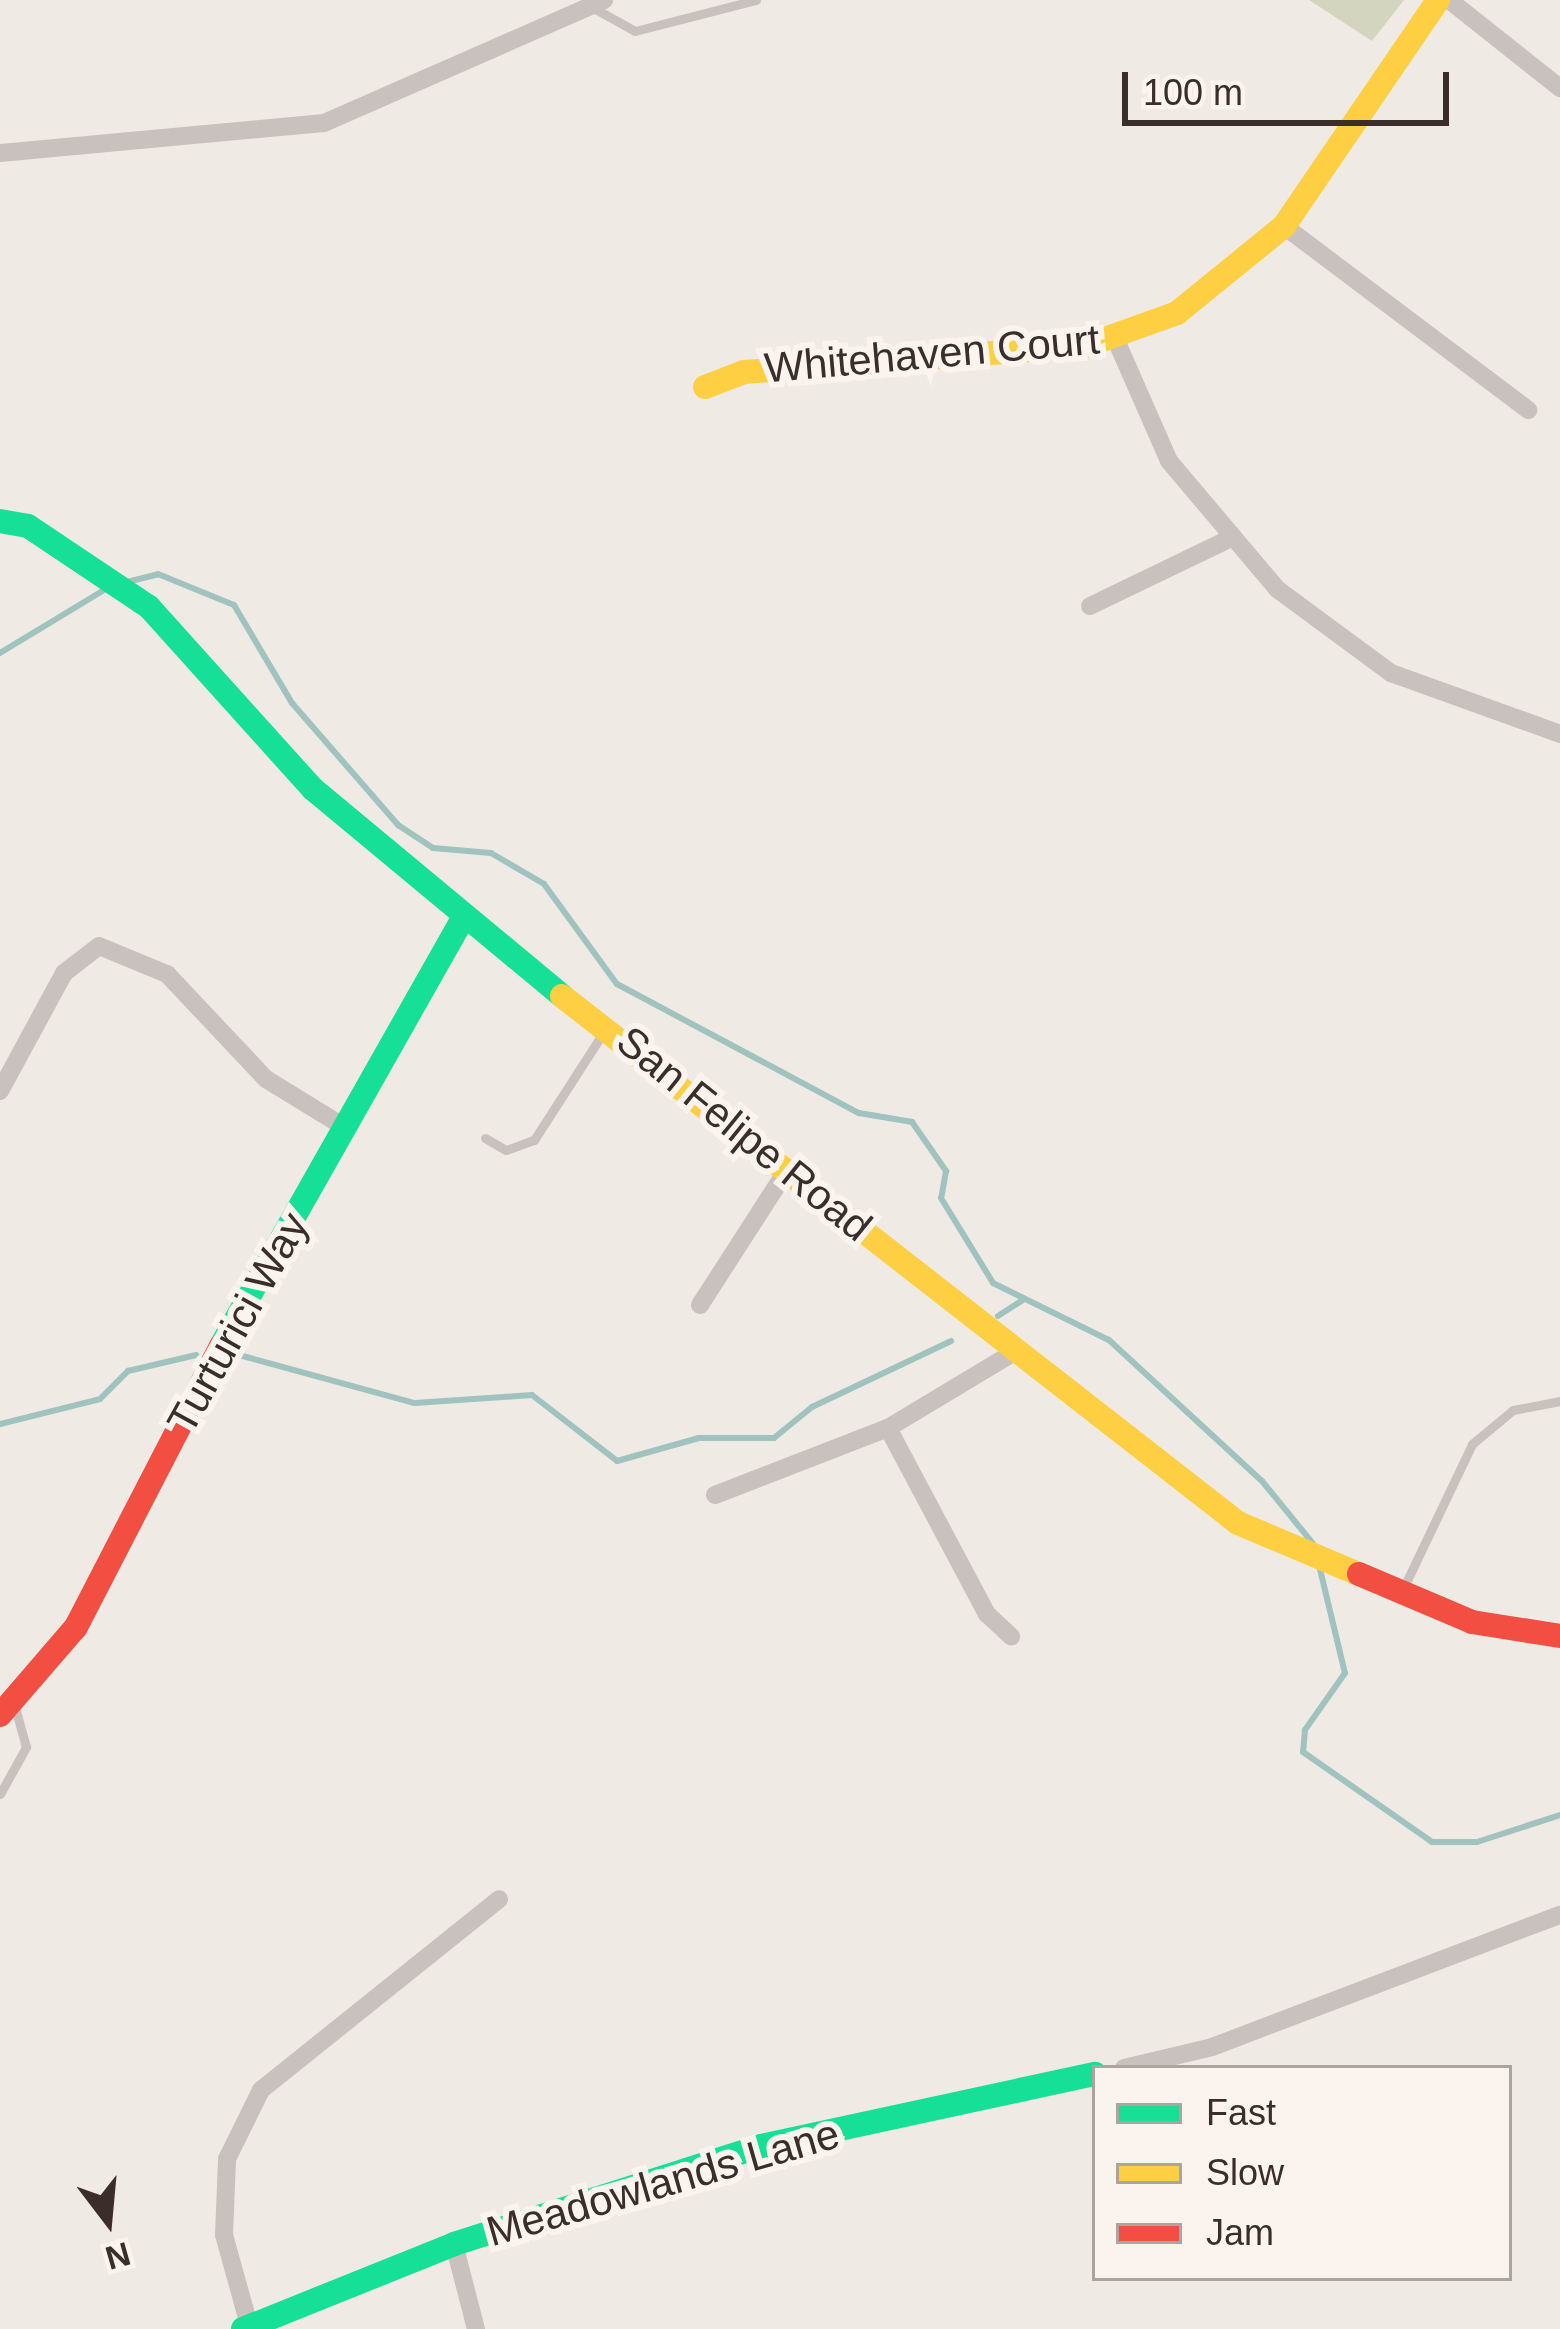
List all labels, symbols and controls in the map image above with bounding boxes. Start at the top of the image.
scale bar [1128,48,1455,122]
text: 100 m [1143,72,1243,113]
street label: Whitehaven Court [762,314,1102,394]
street label: San Felipe Road [607,1016,881,1252]
street label: Turturici Way [157,1204,319,1442]
legend [1092,2065,1512,2281]
text: Fast [1206,2092,1276,2133]
street label: Meadowlands Lane [481,2109,845,2257]
text: Slow [1206,2152,1284,2193]
north arrow [48,2161,168,2281]
text: Jam [1206,2212,1274,2253]
text: N [102,2235,135,2277]

